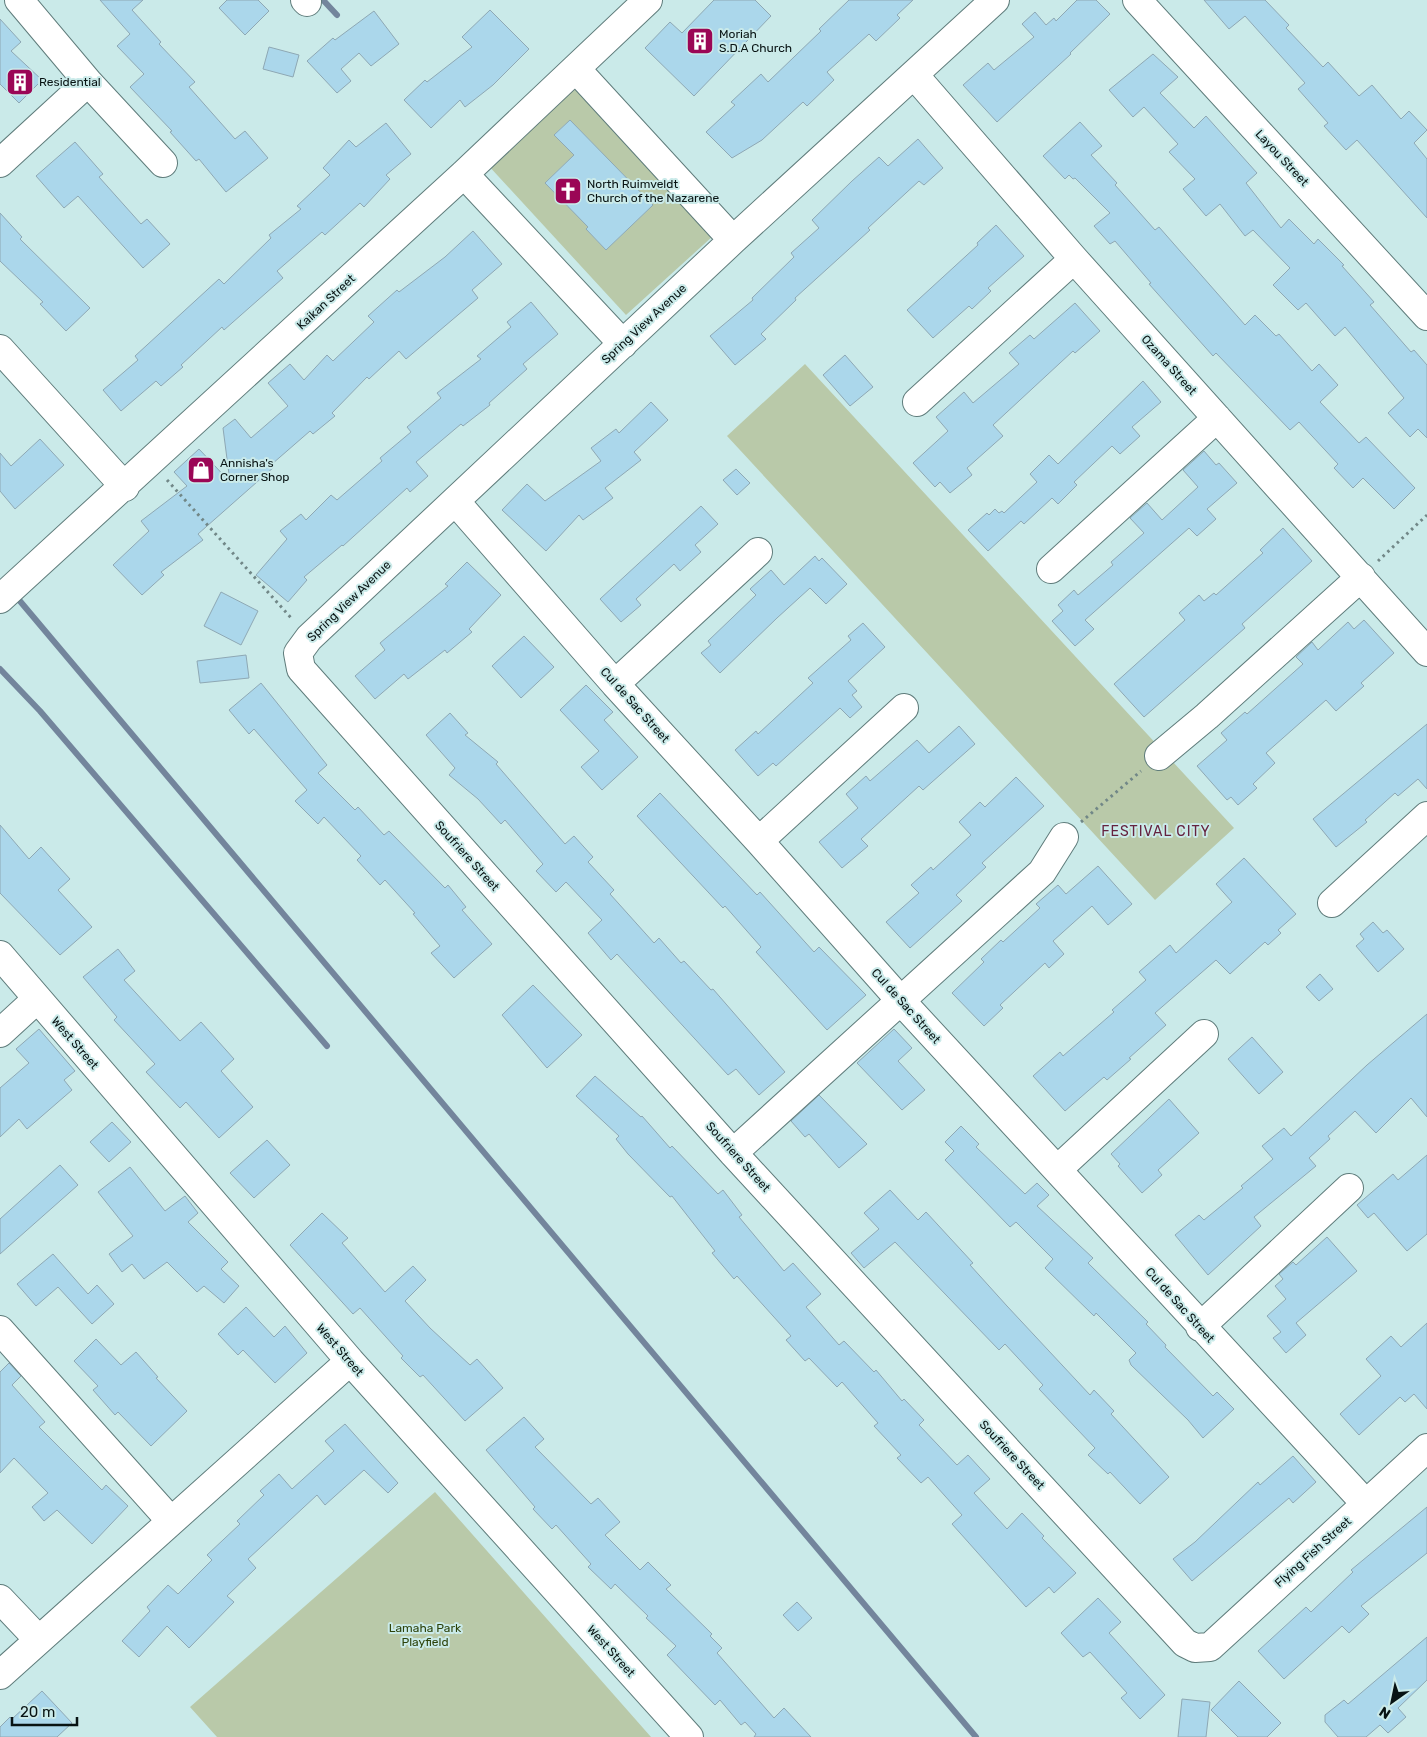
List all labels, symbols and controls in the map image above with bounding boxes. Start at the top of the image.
building icon: Moriah S.D.A Church [685,26,715,56]
place label: Moriah S.D.A Church [719,27,792,55]
building icon: Residential [5,67,35,97]
place label: Residential [39,75,101,89]
street label: Layou Street [1253,127,1312,189]
church icon: North Ruimveldt Church of the Nazarene [553,176,583,206]
place label: North Ruimveldt Church of the Nazarene [587,177,719,205]
street label: Kaikan Street [294,271,358,332]
street label: Spring View Avenue [599,281,689,367]
street label: Ozama Street [1138,332,1200,398]
shop icon: Annisha's Corner Shop [186,455,216,485]
place label: Annisha's Corner Shop [220,456,289,484]
street label: Spring View Avenue [304,557,394,644]
street label: Cul de Sac Street [598,665,673,746]
street label: Soufriere Street [432,818,502,894]
district label: FESTIVAL CITY [1101,823,1211,840]
street label: Cul de Sac Street [869,966,944,1047]
street label: West Street [49,1014,102,1072]
street label: Soufriere Street [703,1119,773,1195]
street label: Cul de Sac Street [1143,1265,1218,1346]
street label: West Street [314,1321,367,1379]
street label: Soufriere Street [976,1418,1048,1493]
street label: Flying Fish Street [1272,1514,1354,1590]
park label: Lamaha Park Playfield [389,1621,462,1649]
street label: West Street [584,1622,638,1680]
north arrow [1367,1677,1417,1727]
scale bar [12,1694,78,1726]
text: 20 m [20,1703,55,1721]
text: N [1376,1703,1394,1722]

